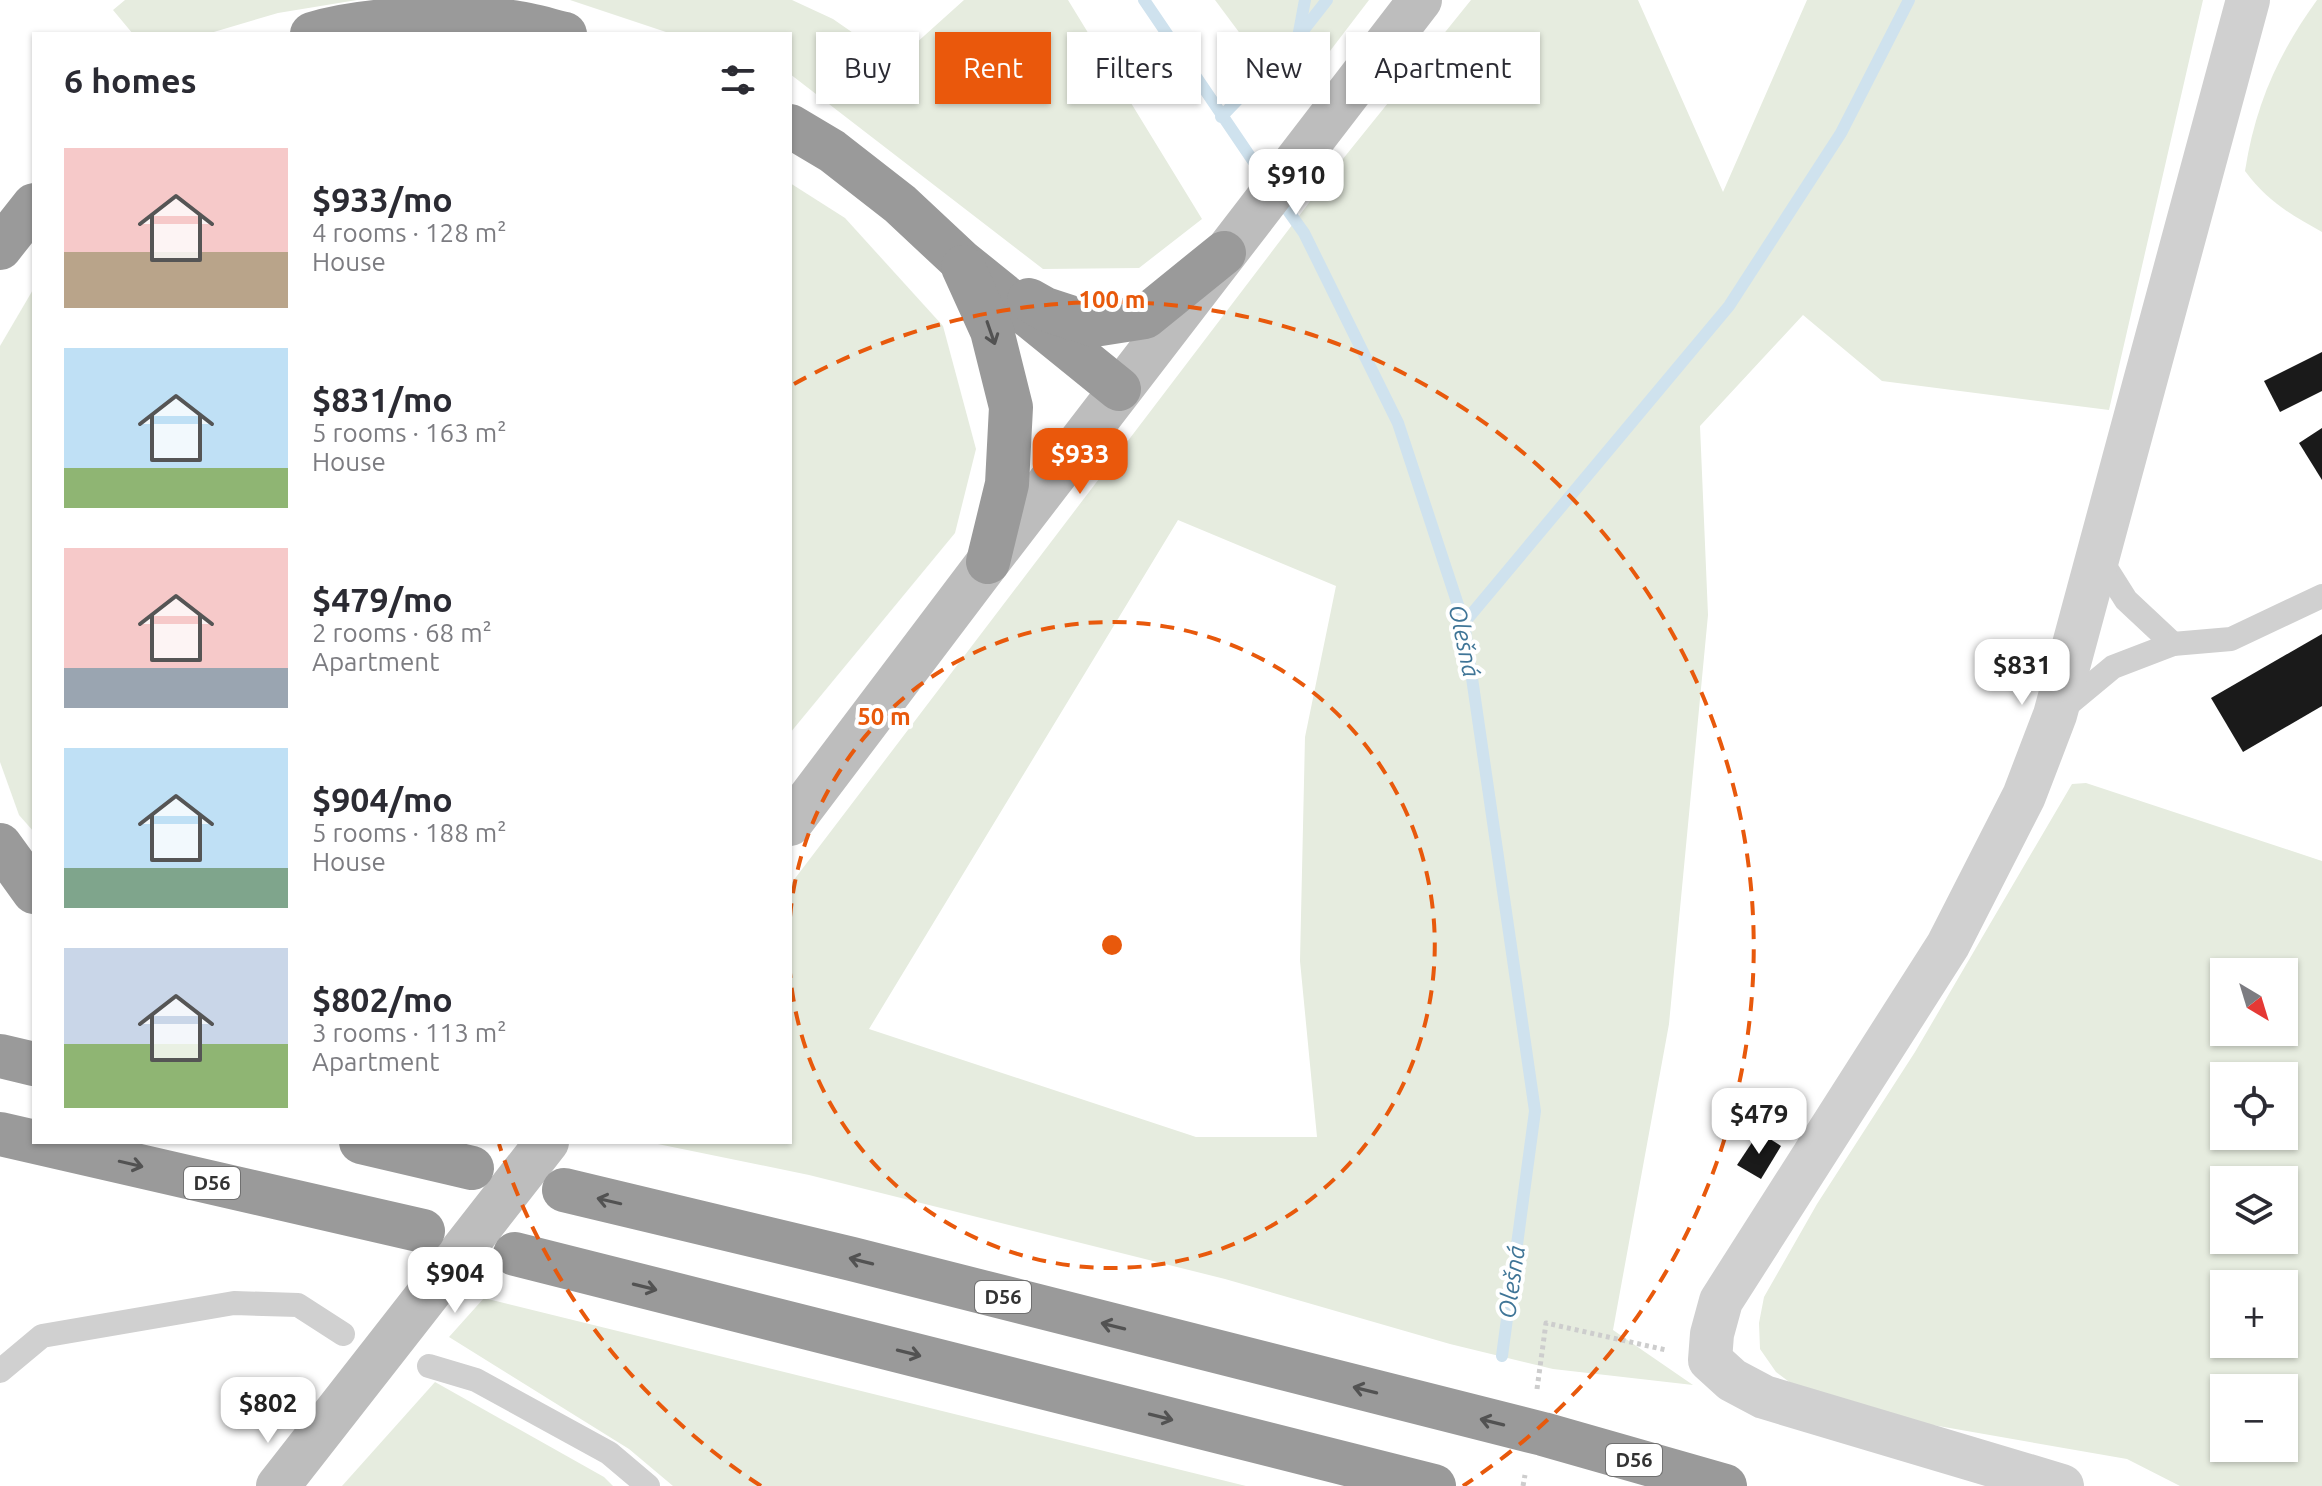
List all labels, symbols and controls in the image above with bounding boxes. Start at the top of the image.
chip: Buy [816,32,919,104]
chip: Rent [935,32,1051,104]
chip: Filters [1067,32,1201,104]
chip: New [1217,32,1330,104]
chip: Apartment [1346,32,1540,104]
icon: filters [716,58,760,102]
text: 6 homes [64,61,197,99]
pin: $910 [1249,149,1343,217]
text: $910 [1267,160,1325,189]
icon: home [128,180,224,276]
text: $933/mo [312,180,453,218]
text: 4 rooms · 128 m² [312,218,507,247]
text: House [312,247,386,276]
text: 100 m [1079,286,1145,313]
one-way arrow [985,320,1000,345]
icon: home [128,380,224,476]
text: $831/mo [312,380,453,418]
text: 5 rooms · 163 m² [312,418,507,447]
pin: $933 [1033,428,1127,496]
text: $933 [1051,439,1109,468]
text: House [312,447,386,476]
icon: home [128,580,224,676]
text: $479/mo [312,580,453,618]
water label: Olešná [1444,602,1485,680]
text: 2 rooms · 68 m² [312,618,492,647]
pin: $831 [1975,639,2069,707]
text: Apartment [312,647,439,676]
text: $831 [1993,650,2051,679]
text: 50 m [857,703,911,730]
icon: home [128,780,224,876]
text: $904/mo [312,780,453,818]
text: 5 rooms · 188 m² [312,818,507,847]
text: House [312,847,386,876]
centre of rings [1098,931,1126,959]
north arrow [2210,958,2298,1046]
map controls [2210,958,2298,1462]
icon: home [128,980,224,1076]
text: $802/mo [312,980,453,1018]
text: 3 rooms · 113 m² [312,1018,507,1047]
text: Apartment [312,1047,439,1076]
button: locate [2210,1062,2298,1150]
pin: $479 [1712,1088,1806,1156]
text: $479 [1730,1099,1788,1128]
one-way arrow [117,1157,143,1172]
button: layers [2210,1166,2298,1254]
road number: D56 [184,1167,240,1199]
one-way arrow [596,1192,622,1207]
water label: Olešná [1493,1244,1530,1320]
pin: $904 [408,1247,502,1315]
one-way arrow [849,1253,875,1268]
text: $904 [426,1258,484,1287]
button: + [2210,1270,2298,1358]
one-way arrow [632,1280,657,1295]
road number: D56 [975,1281,1031,1313]
one-way arrow [1101,1317,1127,1332]
one-way arrow [895,1347,921,1362]
button: − [2210,1374,2298,1462]
pin: $802 [221,1377,315,1445]
one-way arrow [1353,1382,1379,1397]
text: $802 [239,1388,297,1417]
one-way arrow [1147,1410,1173,1425]
one-way arrow [1479,1413,1505,1428]
road number: D56 [1606,1444,1662,1476]

